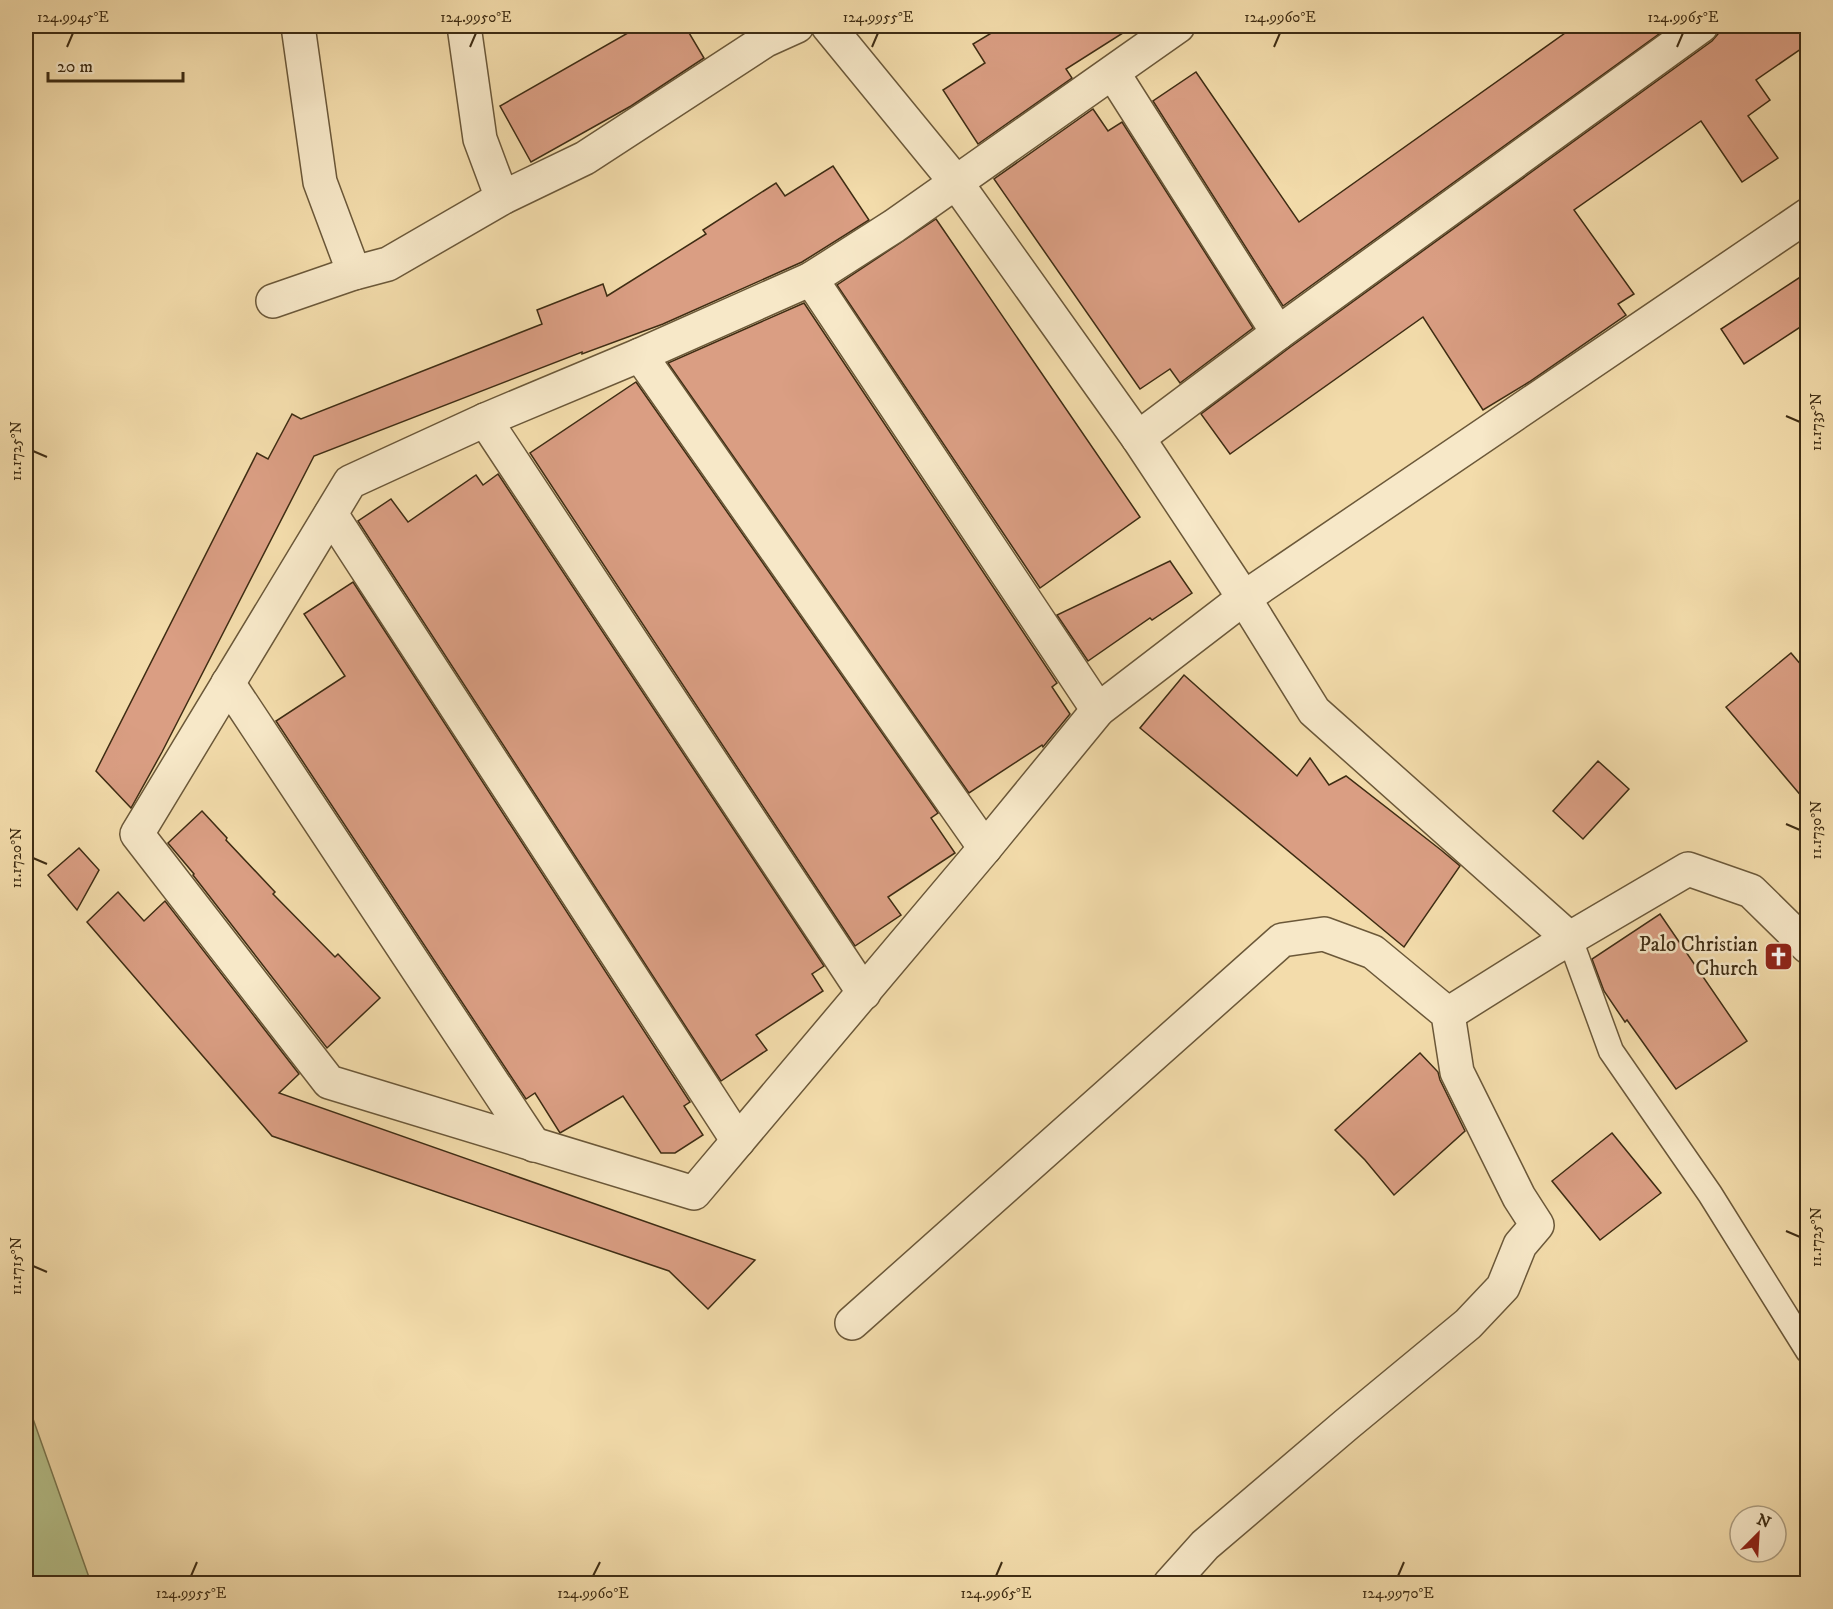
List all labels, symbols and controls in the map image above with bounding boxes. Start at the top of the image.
text: 124.9945°E [37,8,109,27]
text: 124.9950°E [440,8,512,27]
text: 124.9955°E [843,8,914,27]
text: 124.9960°E [1244,8,1316,27]
text: 124.9965°E [1647,8,1719,27]
scale bar [48,45,183,83]
text: 20 m [57,56,93,78]
text: 11.1735°N [1807,393,1826,451]
text: 11.1725°N [7,421,26,481]
text: 11.1730°N [1807,801,1826,859]
text: 11.1720°N [7,828,26,888]
place label: Palo Christian Church [1639,932,1758,982]
church icon: Palo Christian Church [1763,940,1795,972]
text: 11.1725°N [1807,1207,1826,1267]
text: 11.1715°N [7,1237,26,1295]
north arrow [1728,1504,1788,1564]
text: N [1754,1509,1774,1533]
text: 124.9955°E [156,1584,227,1603]
text: 124.9960°E [557,1584,629,1603]
text: 124.9965°E [960,1584,1032,1603]
text: 124.9970°E [1362,1584,1434,1603]

